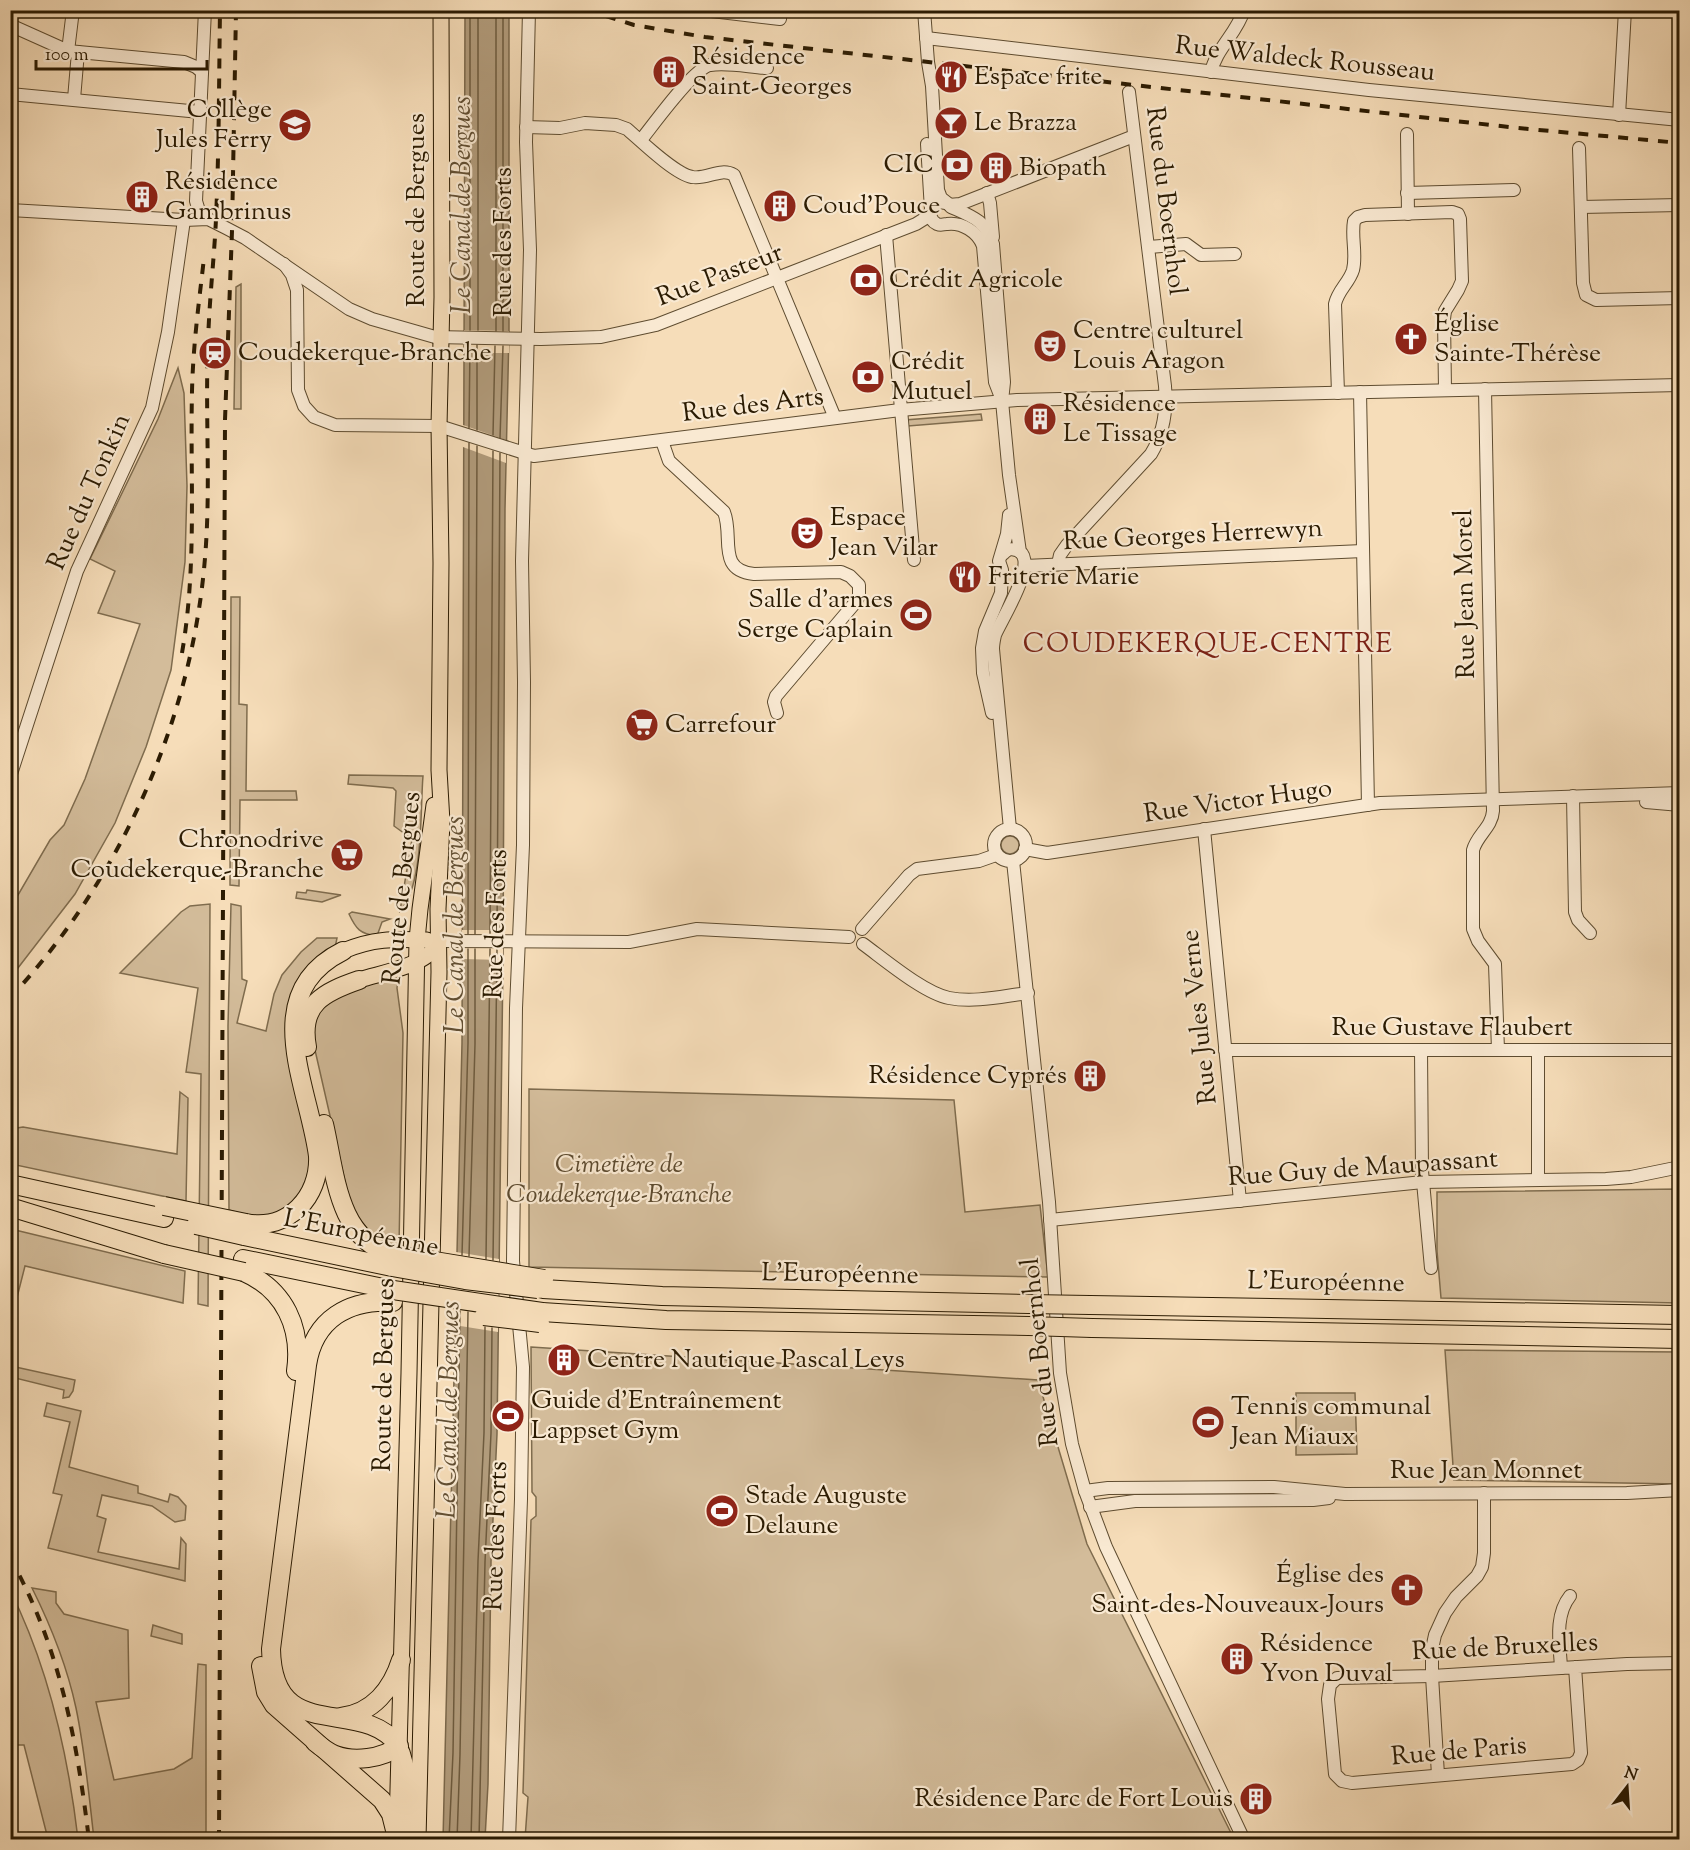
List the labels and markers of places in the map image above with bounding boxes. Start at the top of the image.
place label: Résidence Saint-Georges [692,39,852,106]
building icon: Résidence Saint-Georges [651,54,687,90]
restaurant icon: Espace frite [933,59,969,95]
place label: Espace frite [974,59,1102,96]
place label: Collège Jules Ferry [154,92,272,159]
bar icon: Le Brazza [933,105,969,141]
place label: Le Brazza [974,105,1077,142]
school or university icon: Collège Jules Ferry [277,107,313,143]
place label: CIC [884,147,934,184]
bank icon: CIC [939,147,975,183]
building icon: Biopath [978,150,1014,186]
place label: Biopath [1019,150,1107,187]
place label: Résidence Gambrinus [165,164,291,231]
building icon: Résidence Gambrinus [124,179,160,215]
building icon: Coud'Pouce [762,188,798,224]
place label: Coud'Pouce [803,188,940,225]
bank icon: Crédit Agricole [848,262,884,298]
place label: Crédit Agricole [889,262,1063,299]
place label: Église Sainte-Thérèse [1434,306,1601,373]
place label: Centre culturel Louis Aragon [1073,313,1243,380]
church icon: Église Sainte-Thérèse [1393,321,1429,357]
theatre icon: Centre culturel Louis Aragon [1032,328,1068,364]
station icon: Coudekerque-Branche [197,335,233,371]
place label: Coudekerque-Branche [238,335,492,372]
place label: Crédit Mutuel [891,344,973,411]
bank icon: Crédit Mutuel [850,359,886,395]
place label: Résidence Le Tissage [1063,386,1177,453]
building icon: Résidence Le Tissage [1022,401,1058,437]
place label: Espace Jean Vilar [828,500,938,567]
theatre icon: Espace Jean Vilar [789,515,825,551]
restaurant icon: Friterie Marie [947,559,983,595]
place label: Friterie Marie [988,559,1139,596]
place label: Salle d'armes Serge Caplain [737,582,893,649]
sports icon: Salle d'armes Serge Caplain [898,597,934,633]
supermarket icon: Carrefour [624,707,660,743]
place label: Carrefour [665,707,776,744]
place label: Chronodrive Coudekerque-Branche [70,822,324,889]
supermarket icon: Chronodrive Coudekerque-Branche [329,837,365,873]
place label: Résidence Cyprés [868,1058,1067,1095]
building icon: Résidence Cyprés [1072,1058,1108,1094]
building icon: Centre Nautique Pascal Leys [546,1342,582,1378]
place label: Centre Nautique Pascal Leys [587,1342,905,1379]
place label: Guide d'Entraînement Lappset Gym [531,1383,781,1450]
place label: Tennis communal Jean Miaux [1229,1389,1431,1456]
sports icon: Guide d'Entraînement Lappset Gym [490,1398,526,1434]
sports icon: Tennis communal Jean Miaux [1190,1404,1226,1440]
place label: Stade Auguste Delaune [745,1478,907,1545]
sports icon: Stade Auguste Delaune [704,1493,740,1529]
place label: Église des Saint-des-Nouveaux-Jours [1091,1557,1384,1624]
church icon: Église des Saint-des-Nouveaux-Jours [1389,1572,1425,1608]
place label: Résidence Yvon Duval [1260,1626,1393,1693]
building icon: Résidence Yvon Duval [1219,1641,1255,1677]
place label: Résidence Parc de Fort Louis [914,1781,1233,1818]
building icon: Résidence Parc de Fort Louis [1238,1781,1274,1817]

